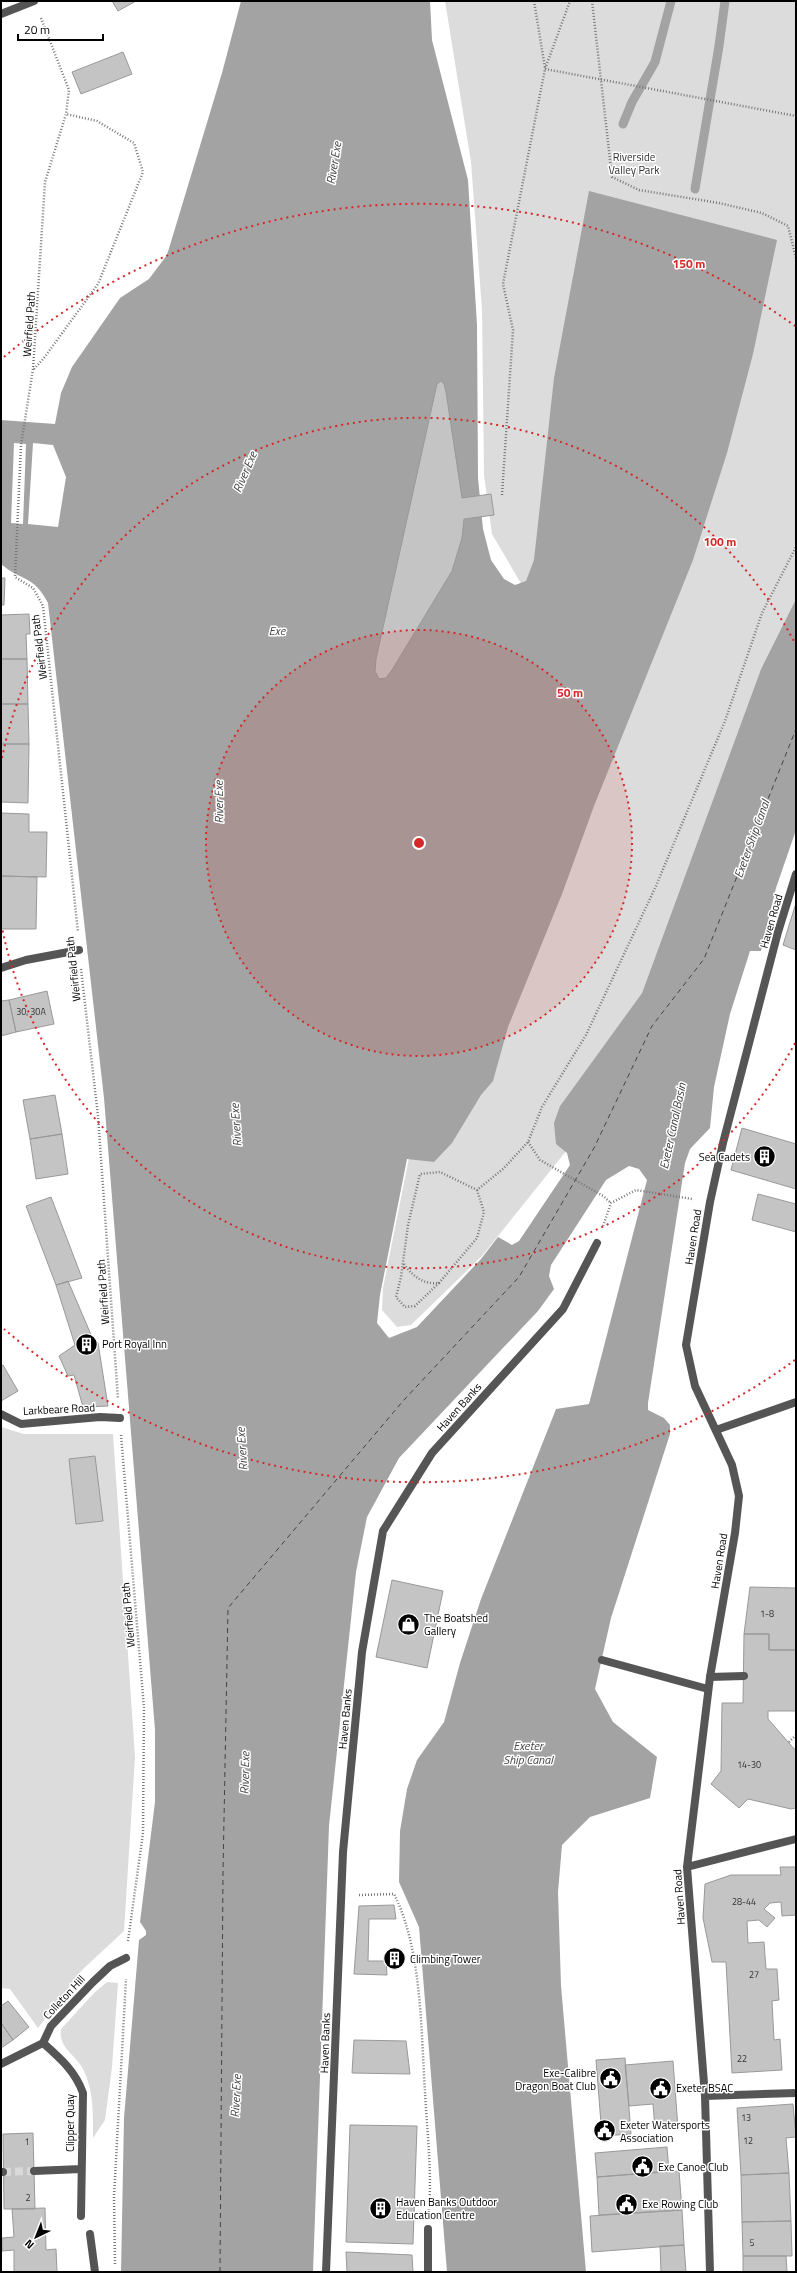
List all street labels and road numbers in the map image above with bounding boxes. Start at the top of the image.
street label: Weirfield Path [19,291,39,357]
street label: Weirfield Path [27,613,51,680]
street label: Haven Road [756,892,786,950]
street label: Weirfield Path [62,936,84,1002]
street label: Haven Road [681,1208,705,1266]
street label: Weirfield Path [93,1259,113,1325]
street label: Haven Banks [433,1379,485,1435]
street label: Larkbeare Road [23,1399,96,1419]
street label: Haven Road [707,1532,731,1590]
street label: Weirfield Path [117,1582,139,1648]
street label: Haven Banks [334,1688,356,1750]
street label: Haven Road [669,1868,689,1925]
street label: Colleton Hill [39,1971,89,2023]
street label: Haven Banks [316,2012,334,2074]
street label: Clipper Quay [62,2093,78,2152]

